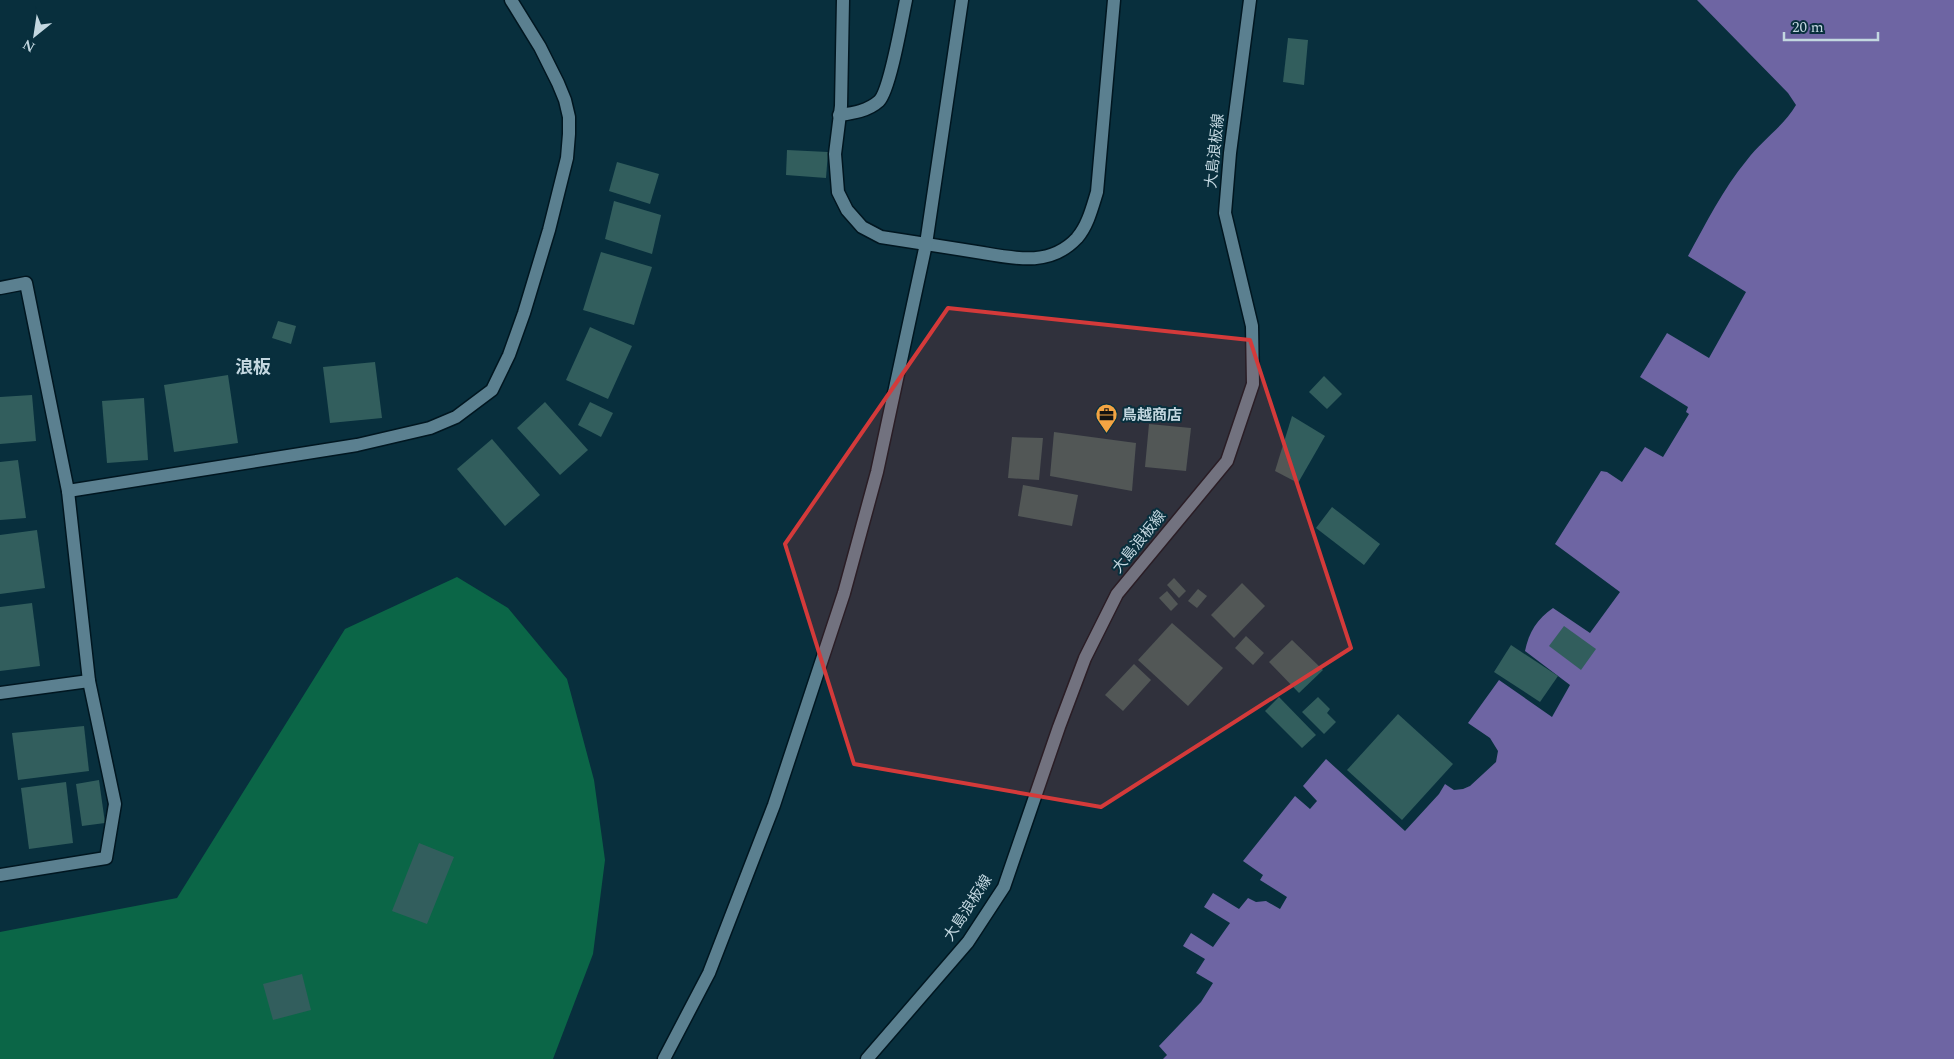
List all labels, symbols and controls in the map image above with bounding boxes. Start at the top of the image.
north arrow [10,10,60,60]
scale bar [1784,10,1878,42]
text: 20 m [1792,16,1824,39]
text: N [19,34,39,58]
street label: 大島浪板線 [1200,112,1230,190]
district label: 浪板 [235,354,271,381]
office icon: 鳥越商店 [1094,403,1118,434]
place label: 鳥越商店 [1122,404,1182,427]
street label: 大島浪板線 [1106,506,1172,578]
street label: 大島浪板線 [938,870,998,946]

